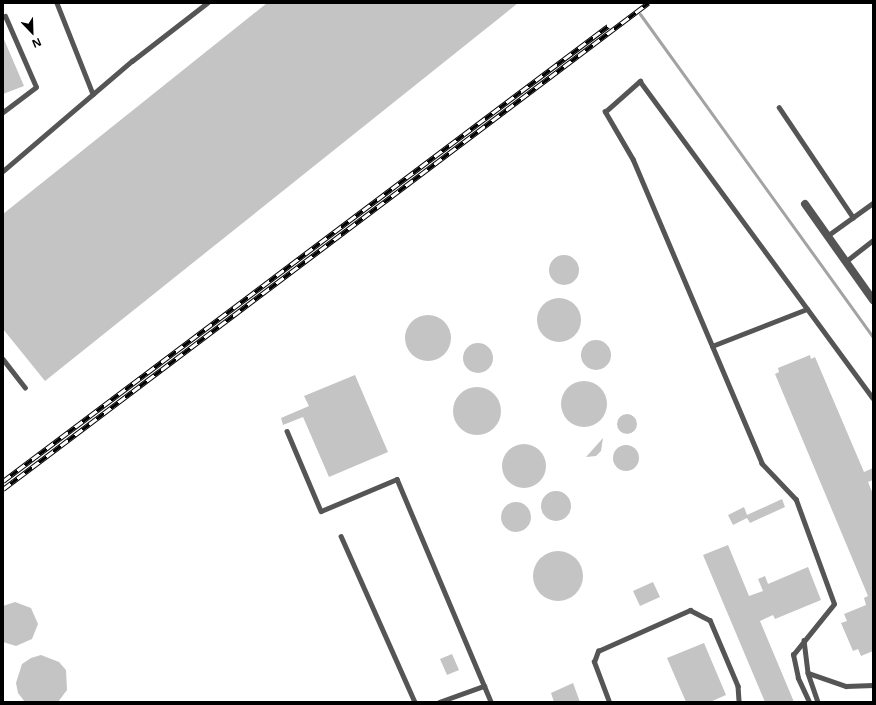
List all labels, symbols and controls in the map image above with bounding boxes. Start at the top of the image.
north arrow [12,12,52,52]
text: N [30,35,44,52]

